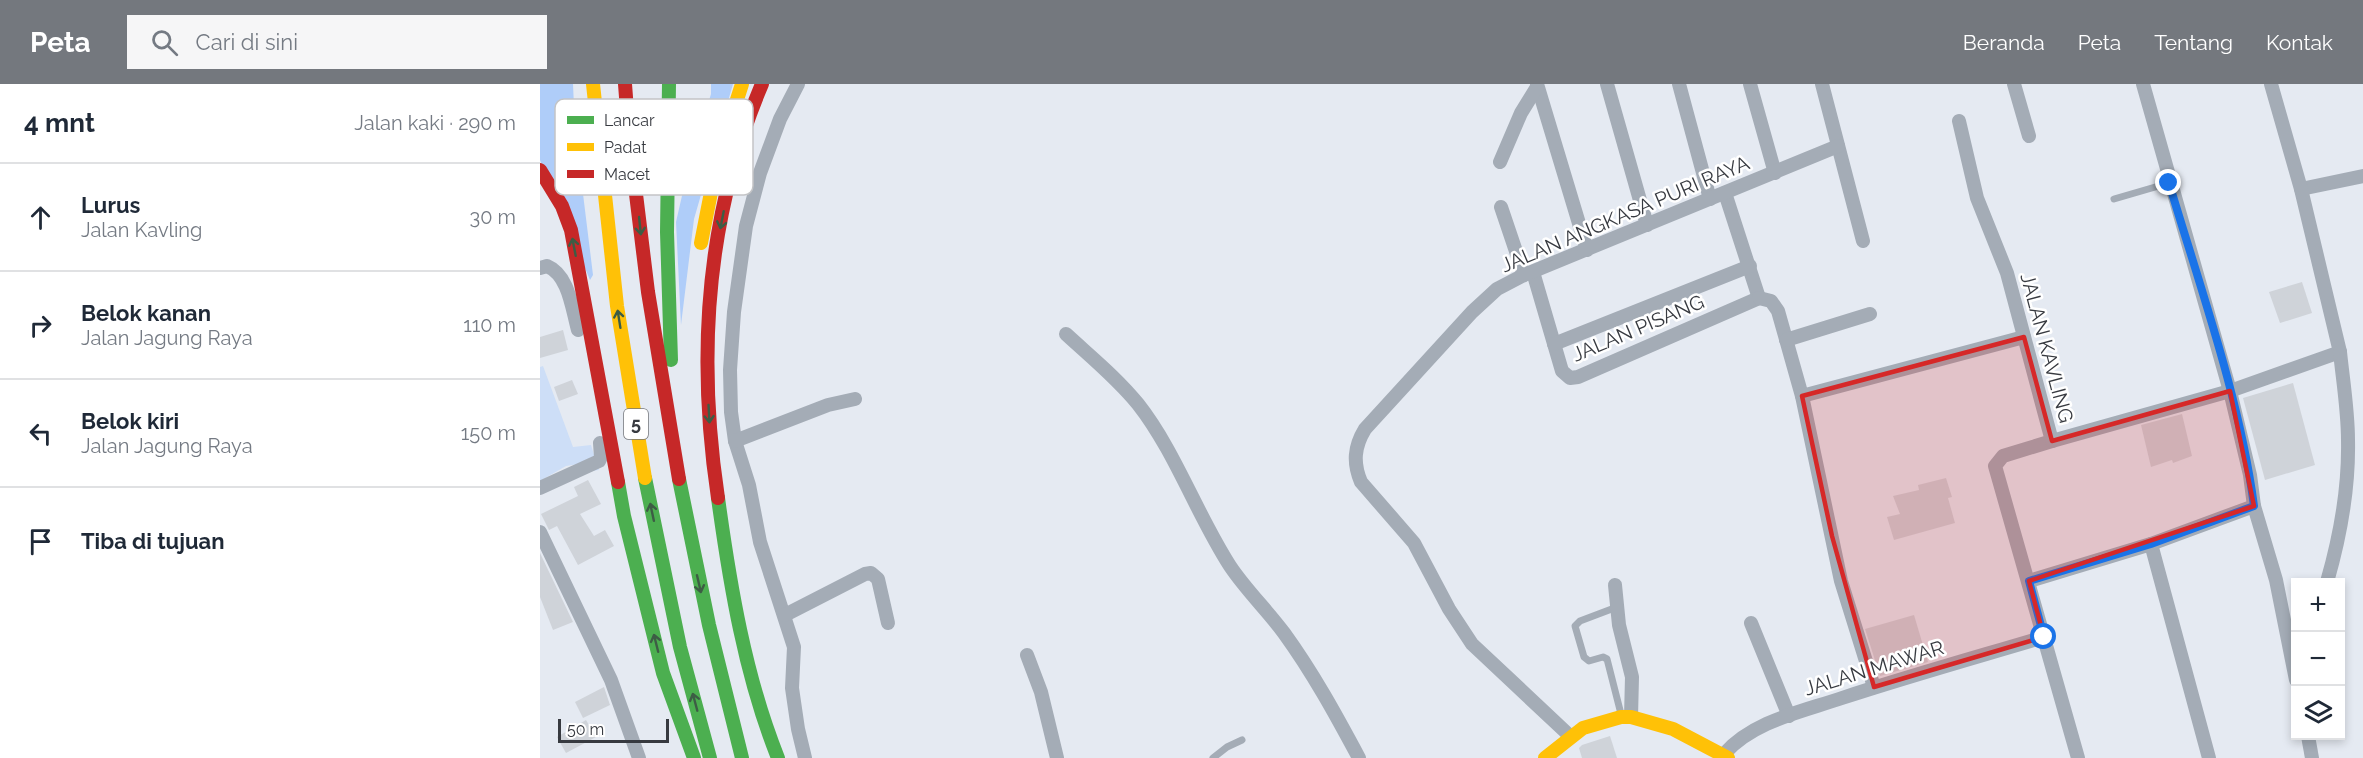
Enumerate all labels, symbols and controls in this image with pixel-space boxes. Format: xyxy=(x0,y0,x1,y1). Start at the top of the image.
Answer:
search box xyxy=(127,15,547,69)
text: Peta xyxy=(30,26,91,59)
icon: search xyxy=(148,26,181,59)
text: Cari di sini xyxy=(196,29,298,55)
text: Beranda xyxy=(1963,30,2045,55)
text: Peta xyxy=(2078,30,2121,55)
text: Tentang xyxy=(2154,30,2233,55)
text: Kontak xyxy=(2266,30,2333,55)
legend xyxy=(555,99,753,195)
text: 4 mnt xyxy=(24,108,95,138)
text: Jalan kaki · 290 m xyxy=(354,111,516,135)
text: Lancar xyxy=(604,111,655,130)
text: Padat xyxy=(604,138,647,157)
street label: JALAN ANGKASA PURI RAYA xyxy=(1497,150,1753,277)
text: Macet xyxy=(604,165,651,184)
route end xyxy=(2155,169,2181,195)
text: Lurus xyxy=(81,192,140,218)
icon: ahead xyxy=(24,201,57,234)
text: 30 m xyxy=(470,205,516,229)
one-way arrow xyxy=(716,210,727,230)
one-way arrow xyxy=(634,215,645,235)
text: Jalan Kavling xyxy=(81,218,202,242)
one-way arrow xyxy=(568,237,579,257)
street label: JALAN KAVLING xyxy=(2016,271,2078,425)
street label: JALAN PISANG xyxy=(1568,289,1708,367)
text: Belok kanan xyxy=(81,300,211,326)
icon: right xyxy=(24,309,57,342)
one-way arrow xyxy=(614,310,625,330)
text: 110 m xyxy=(463,313,516,337)
text: Jalan Jagung Raya xyxy=(81,326,253,350)
one-way arrow xyxy=(703,404,714,424)
text: Belok kiri xyxy=(81,408,179,434)
road number: 5 xyxy=(624,409,648,439)
icon: left xyxy=(24,417,57,450)
text: 150 m xyxy=(461,421,516,445)
text: Jalan Jagung Raya xyxy=(81,434,253,458)
one-way arrow xyxy=(645,502,657,521)
icon: arrive xyxy=(24,525,57,558)
text: Tiba di tujuan xyxy=(81,528,224,554)
one-way arrow xyxy=(694,573,705,593)
map controls xyxy=(2291,578,2345,740)
button: + xyxy=(2291,578,2345,632)
route start xyxy=(2030,623,2056,649)
button: − xyxy=(2291,632,2345,686)
one-way arrow xyxy=(649,634,661,653)
street label: JALAN MAWAR xyxy=(1801,635,1947,701)
button: layers xyxy=(2291,686,2345,740)
one-way arrow xyxy=(689,692,700,711)
scale bar xyxy=(558,716,669,744)
text: 50 m xyxy=(567,720,604,739)

